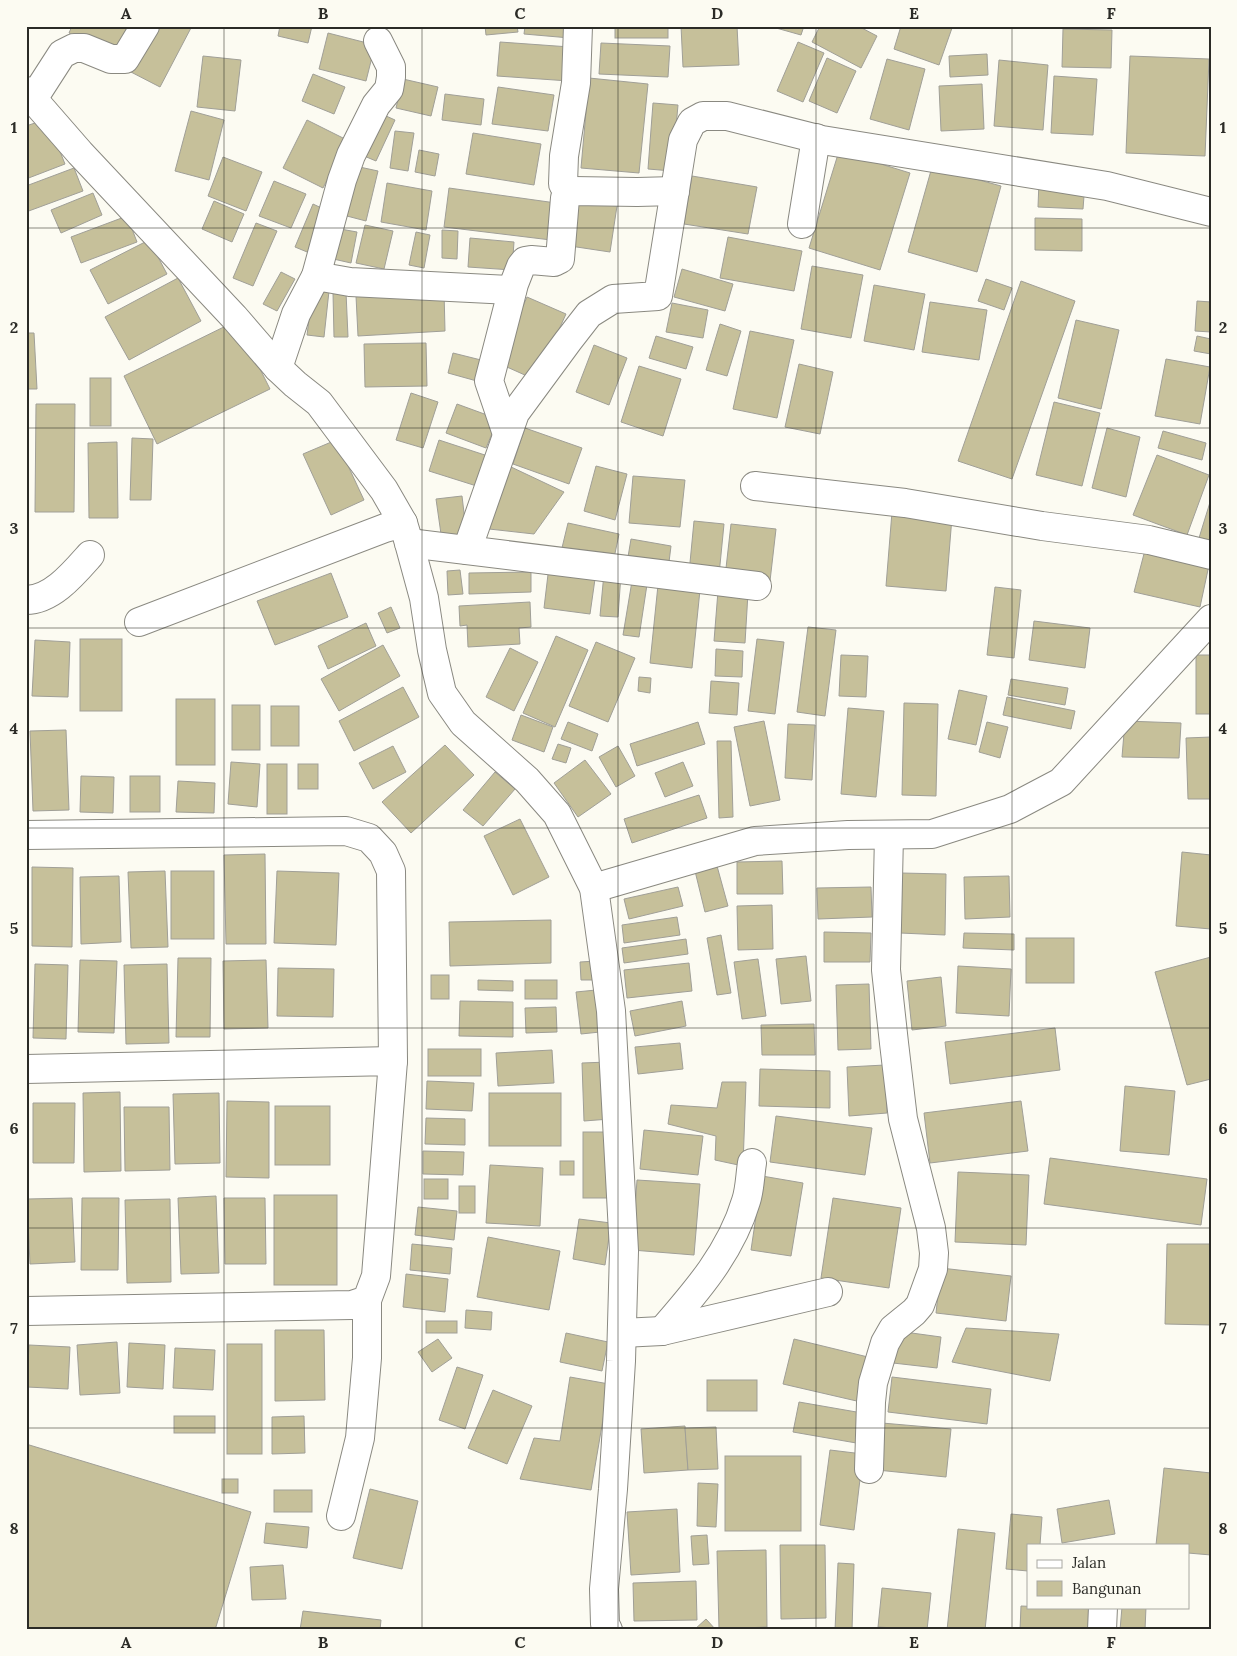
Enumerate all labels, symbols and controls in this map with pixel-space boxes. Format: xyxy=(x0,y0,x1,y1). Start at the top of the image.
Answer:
text: A xyxy=(121,3,132,23)
text: B xyxy=(318,3,329,23)
text: C xyxy=(514,3,526,23)
text: D xyxy=(711,3,723,23)
text: E xyxy=(909,3,919,23)
text: F xyxy=(1106,3,1116,23)
text: 1 xyxy=(11,117,17,137)
text: 1 xyxy=(1220,117,1226,137)
text: 2 xyxy=(10,317,18,337)
text: 2 xyxy=(1219,317,1227,337)
text: 3 xyxy=(10,518,19,538)
text: 3 xyxy=(1219,518,1228,538)
text: 4 xyxy=(10,718,19,738)
text: 4 xyxy=(1219,718,1228,738)
text: 5 xyxy=(10,918,19,938)
text: 5 xyxy=(1219,918,1228,938)
text: 6 xyxy=(9,1118,19,1138)
text: 6 xyxy=(1218,1118,1228,1138)
text: 7 xyxy=(10,1318,18,1338)
text: 7 xyxy=(1219,1318,1227,1338)
text: 8 xyxy=(9,1518,19,1538)
text: 8 xyxy=(1218,1518,1228,1538)
legend xyxy=(1027,1544,1190,1608)
text: Jalan xyxy=(1071,1553,1106,1572)
text: Bangunan xyxy=(1072,1579,1141,1598)
text: A xyxy=(121,1632,132,1652)
text: B xyxy=(318,1632,329,1652)
text: C xyxy=(514,1632,526,1652)
text: D xyxy=(711,1632,723,1652)
text: E xyxy=(909,1632,919,1652)
text: F xyxy=(1106,1632,1116,1652)

